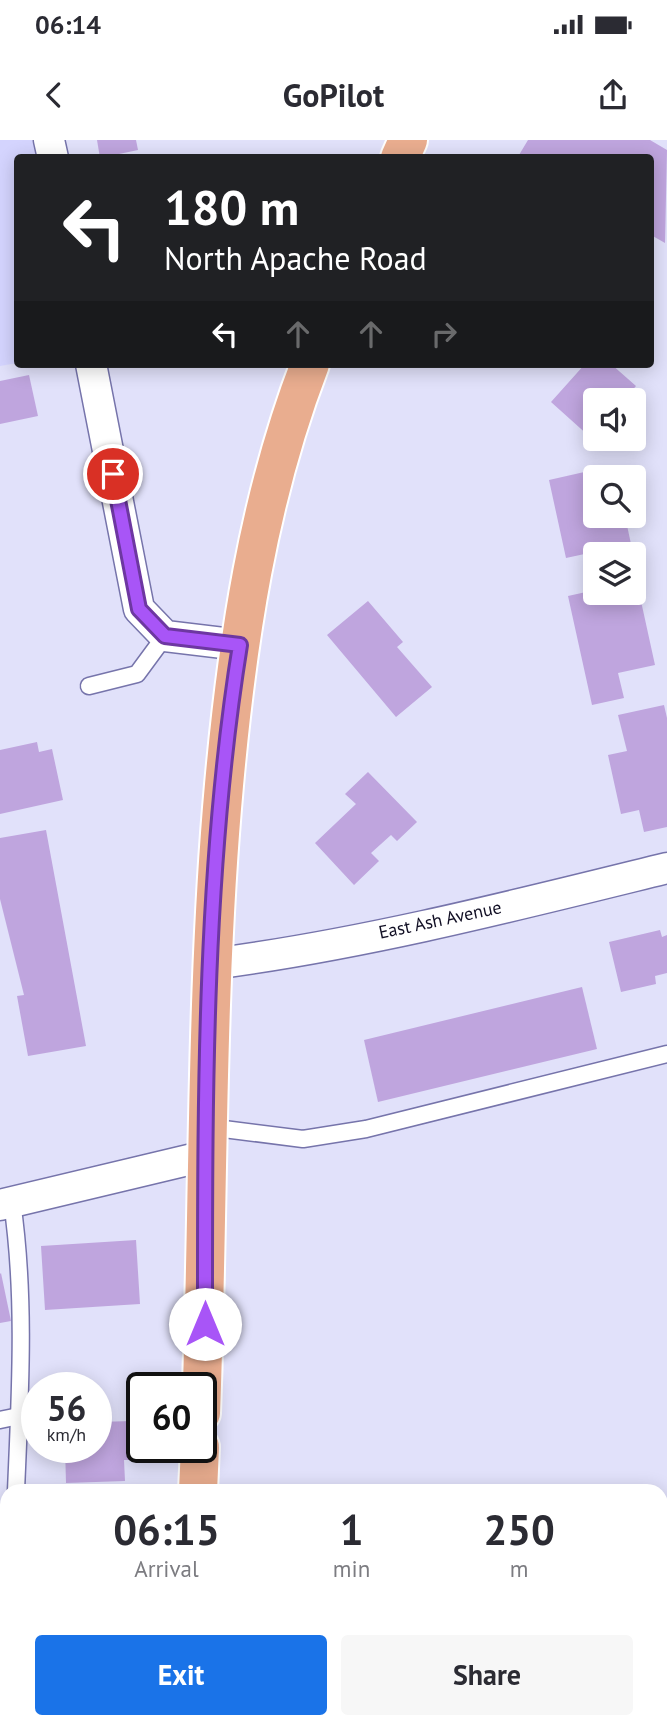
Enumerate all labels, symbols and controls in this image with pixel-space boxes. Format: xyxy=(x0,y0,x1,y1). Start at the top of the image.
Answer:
text: 06:14 xyxy=(35,8,101,41)
text: GoPilot xyxy=(283,74,384,116)
icon: back xyxy=(35,76,73,114)
icon: share xyxy=(594,76,632,114)
text: 180 m xyxy=(164,175,299,239)
icon: left xyxy=(49,182,140,273)
text: North Apache Road xyxy=(164,237,427,279)
icon: left xyxy=(206,315,244,353)
icon: ahead xyxy=(279,315,317,353)
icon: ahead xyxy=(352,315,390,353)
icon: right xyxy=(425,315,463,353)
map controls xyxy=(583,388,646,605)
button: sound xyxy=(583,388,646,451)
pin xyxy=(83,444,143,504)
icon: arrive xyxy=(94,455,132,493)
button: search xyxy=(583,465,646,528)
button: layers xyxy=(583,542,646,605)
street label: East Ash Avenue xyxy=(376,895,503,944)
position arrow xyxy=(168,1287,242,1361)
speed limit sign: 60 xyxy=(126,1372,217,1463)
text: 56 xyxy=(47,1385,86,1431)
text: km/h xyxy=(47,1423,86,1446)
text: 06:15 xyxy=(113,1502,220,1557)
text: 1 xyxy=(340,1502,363,1557)
text: 250 xyxy=(483,1502,555,1557)
text: Arrival xyxy=(134,1554,199,1583)
text: min xyxy=(333,1554,370,1583)
text: m xyxy=(510,1554,528,1583)
button: Exit xyxy=(35,1635,327,1715)
button: Share xyxy=(341,1635,633,1715)

